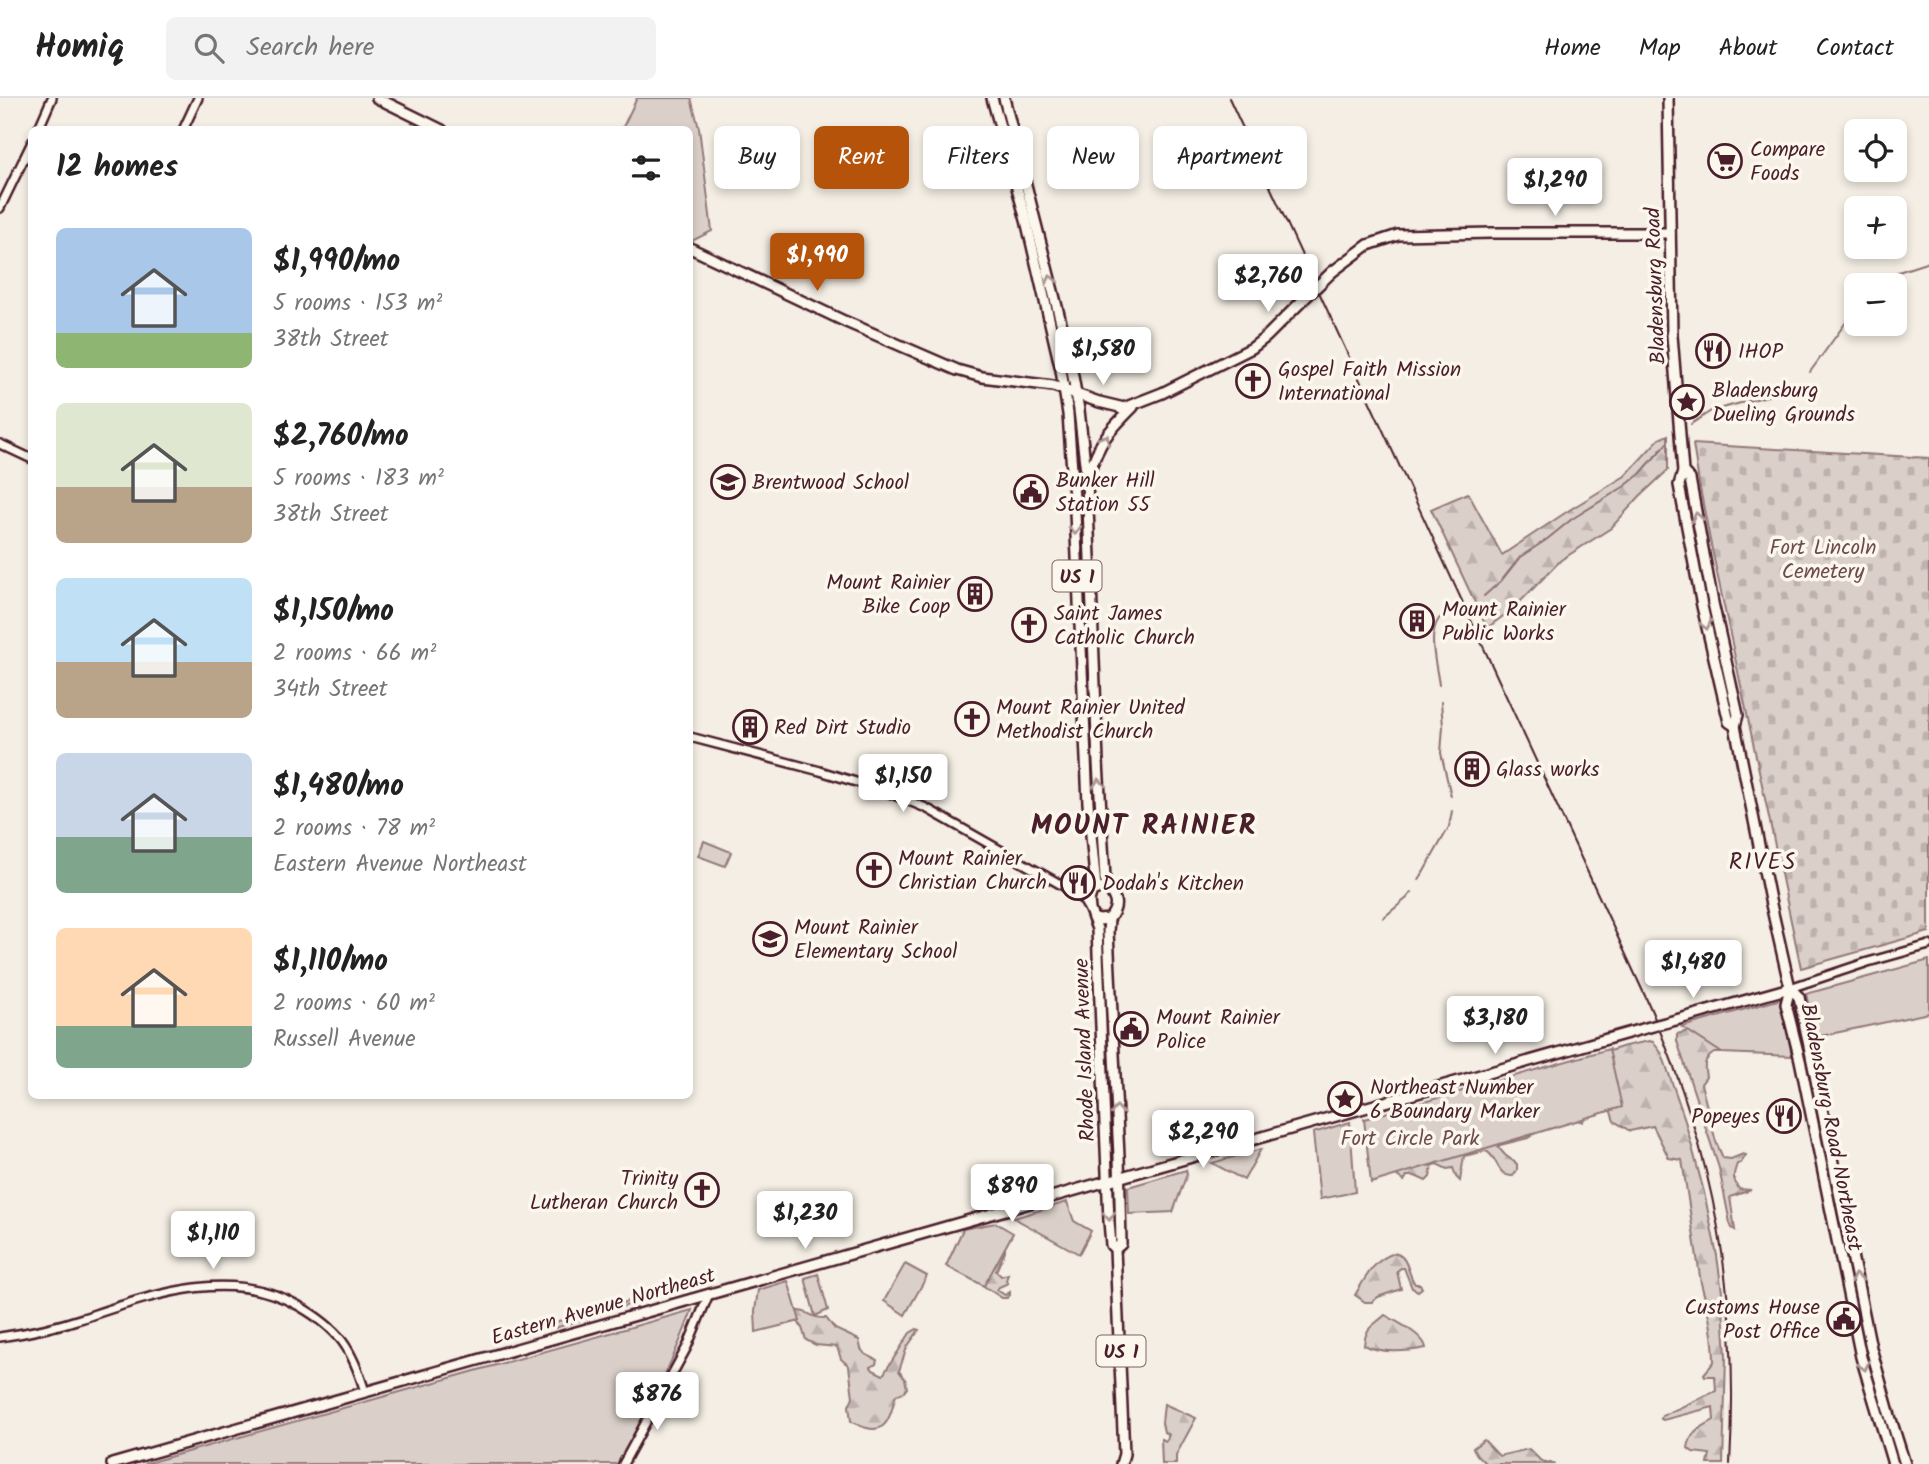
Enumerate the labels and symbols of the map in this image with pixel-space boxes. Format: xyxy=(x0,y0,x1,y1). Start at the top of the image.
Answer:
place label: Compare Foods xyxy=(1750,134,1826,191)
supermarket icon: Compare Foods xyxy=(1706,142,1744,180)
pin: $1,290 xyxy=(1498,158,1612,218)
street label: Bladensburg Road xyxy=(1637,206,1676,365)
pin: $1,990 xyxy=(760,234,874,293)
pin: $2,760 xyxy=(1211,254,1325,314)
one-way arrow xyxy=(1045,274,1059,286)
pin: $1,580 xyxy=(1046,328,1160,387)
restaurant icon: IHOP xyxy=(1694,332,1732,370)
place label: IHOP xyxy=(1738,336,1783,369)
place label: Gospel Faith Mission International xyxy=(1278,354,1461,411)
church icon: Gospel Faith Mission International xyxy=(1234,362,1272,400)
place label: Bladensburg Dueling Grounds xyxy=(1712,375,1855,432)
place icon: Bladensburg Dueling Grounds xyxy=(1668,383,1706,421)
one-way arrow xyxy=(1096,434,1109,447)
school or university icon: Brentwood School xyxy=(709,463,747,501)
place label: Bunker Hill Station 55 xyxy=(1056,465,1155,522)
place label: Brentwood School xyxy=(752,467,909,500)
public building icon: Bunker Hill Station 55 xyxy=(1012,473,1050,511)
one-way arrow xyxy=(1690,511,1705,523)
one-way arrow xyxy=(1067,525,1083,536)
park label: Fort Lincoln Cemetery xyxy=(1770,532,1876,589)
road number: US 1 xyxy=(1052,561,1102,592)
place label: Mount Rainier Bike Coop xyxy=(826,567,951,624)
building icon: Mount Rainier Bike Coop xyxy=(956,575,994,613)
place label: Mount Rainier Public Works xyxy=(1442,594,1567,651)
place label: Saint James Catholic Church xyxy=(1054,598,1195,655)
building icon: Mount Rainier Public Works xyxy=(1398,602,1436,640)
church icon: Saint James Catholic Church xyxy=(1010,606,1048,644)
one-way arrow xyxy=(1698,619,1712,631)
place label: Mount Rainier United Methodist Church xyxy=(996,692,1185,749)
church icon: Mount Rainier United Methodist Church xyxy=(953,700,991,738)
building icon: Red Dirt Studio xyxy=(731,708,769,746)
place label: Red Dirt Studio xyxy=(774,712,911,745)
building icon: Glass works xyxy=(1453,750,1491,788)
pin: $1,150 xyxy=(846,754,960,814)
place label: Glass works xyxy=(1496,754,1600,787)
one-way arrow xyxy=(1092,778,1107,789)
district label: MOUNT RAINIER xyxy=(1031,804,1257,849)
place label: Mount Rainier Christian Church xyxy=(898,843,1047,900)
district label: RIVES xyxy=(1729,845,1797,881)
church icon: Mount Rainier Christian Church xyxy=(855,851,893,889)
restaurant icon: Dodah's Kitchen xyxy=(1059,864,1097,902)
place label: Dodah's Kitchen xyxy=(1102,868,1244,901)
place label: Mount Rainier Elementary School xyxy=(794,912,957,969)
school or university icon: Mount Rainier Elementary School xyxy=(751,920,789,958)
pin: $1,480 xyxy=(1636,940,1750,1000)
street label: Rhode Island Avenue xyxy=(1066,957,1105,1142)
pin: $3,180 xyxy=(1438,996,1552,1056)
street label: Bladensburg Road Northeast xyxy=(1790,1001,1871,1255)
place label: Mount Rainier Police xyxy=(1156,1002,1281,1059)
public building icon: Mount Rainier Police xyxy=(1112,1010,1150,1048)
place label: Northeast Number 6 Boundary Marker xyxy=(1370,1072,1540,1129)
place icon: Northeast Number 6 Boundary Marker xyxy=(1326,1080,1364,1118)
restaurant icon: Popeyes xyxy=(1765,1097,1803,1135)
place label: Popeyes xyxy=(1691,1101,1760,1134)
one-way arrow xyxy=(1109,1104,1124,1115)
pin: $2,290 xyxy=(1146,1110,1260,1170)
park label: Fort Circle Park xyxy=(1341,1123,1480,1156)
place label: Trinity Lutheran Church xyxy=(530,1163,678,1220)
pin: $890 xyxy=(971,1164,1053,1224)
church icon: Trinity Lutheran Church xyxy=(683,1171,721,1209)
pin: $1,230 xyxy=(748,1192,862,1251)
one-way arrow xyxy=(1101,1211,1116,1222)
pin: $1,110 xyxy=(156,1212,270,1271)
street label: Eastern Avenue Northeast xyxy=(487,1259,720,1355)
one-way arrow xyxy=(1850,1272,1865,1284)
place label: Customs House Post Office xyxy=(1685,1292,1821,1349)
public building icon: Customs House Post Office xyxy=(1825,1300,1863,1338)
road number: US 1 xyxy=(1096,1336,1146,1366)
one-way arrow xyxy=(1856,1360,1870,1372)
pin: $876 xyxy=(616,1372,698,1432)

